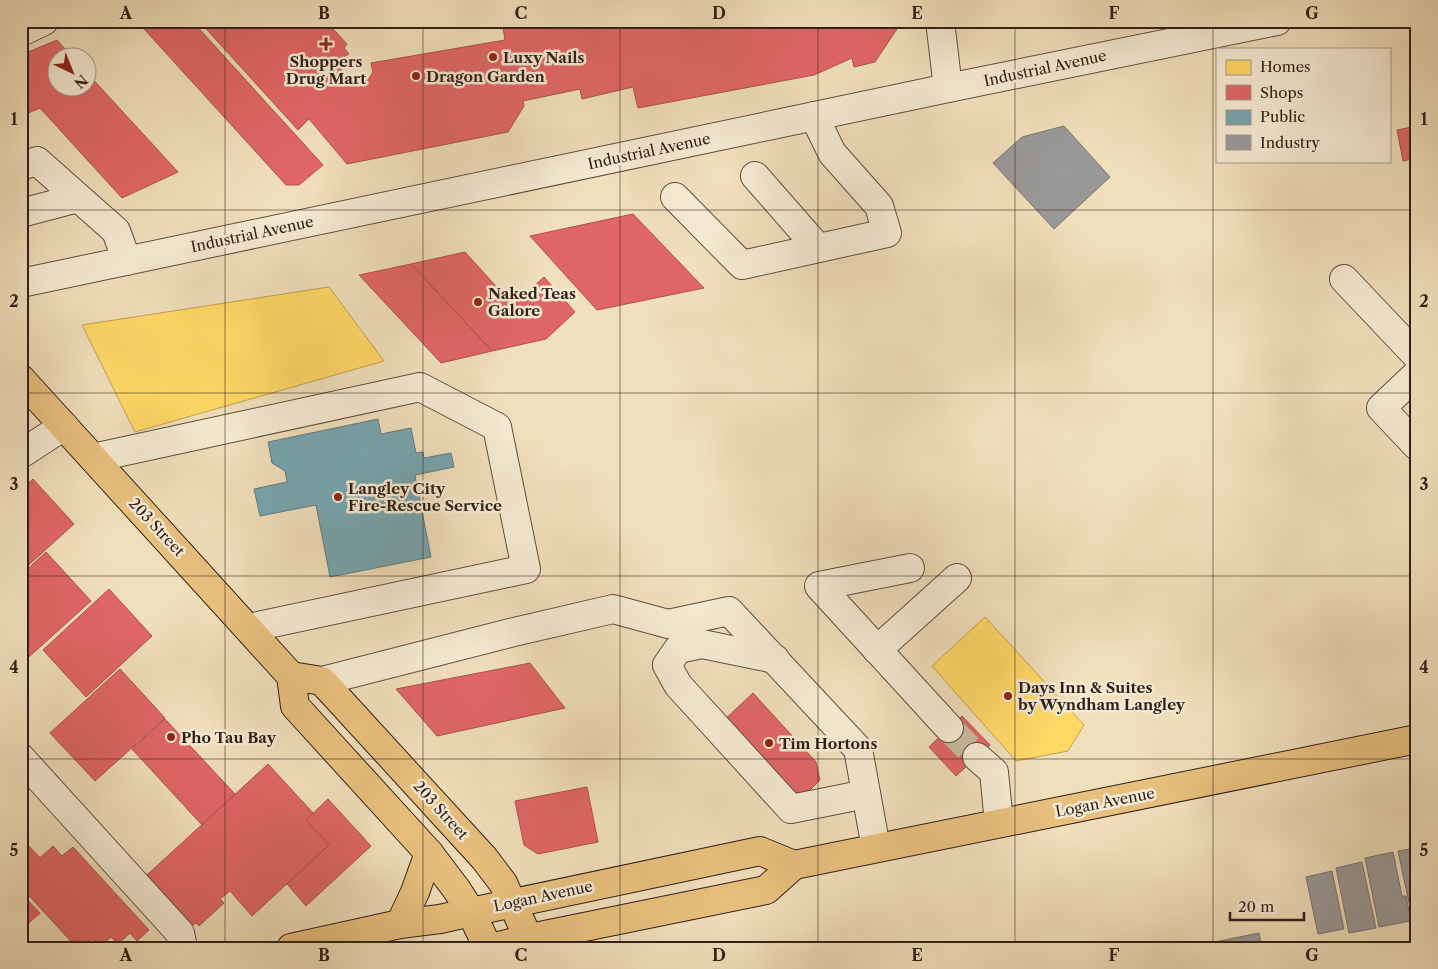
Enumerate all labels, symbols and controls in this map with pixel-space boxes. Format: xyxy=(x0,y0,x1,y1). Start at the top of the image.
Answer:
text: A xyxy=(119,3,133,23)
text: B xyxy=(318,3,330,23)
text: C xyxy=(515,3,527,23)
text: D xyxy=(712,3,726,23)
text: E xyxy=(911,3,923,23)
text: F xyxy=(1109,3,1120,23)
text: G xyxy=(1305,3,1319,23)
marker: Shoppers Drug Mart xyxy=(320,38,332,50)
street label: Industrial Avenue xyxy=(982,46,1108,90)
north arrow xyxy=(48,48,98,98)
place label: Luxy Nails xyxy=(503,48,585,67)
legend xyxy=(1216,48,1390,162)
marker: Luxy Nails xyxy=(487,51,499,63)
place label: Shoppers Drug Mart xyxy=(286,52,366,88)
text: Homes xyxy=(1260,57,1311,76)
place label: Dragon Garden xyxy=(426,67,546,86)
marker: Dragon Garden xyxy=(410,70,422,82)
text: N xyxy=(70,71,91,92)
text: Shops xyxy=(1260,83,1303,102)
text: Public xyxy=(1260,107,1305,126)
text: 1 xyxy=(10,109,18,129)
text: 1 xyxy=(1420,109,1428,129)
street label: Industrial Avenue xyxy=(586,129,712,173)
text: Industry xyxy=(1260,133,1320,152)
street label: Industrial Avenue xyxy=(189,212,315,256)
place label: Naked Teas Galore xyxy=(488,284,576,320)
text: 2 xyxy=(9,291,19,311)
text: 2 xyxy=(1419,291,1429,311)
marker: Naked Teas Galore xyxy=(472,296,484,308)
text: 3 xyxy=(9,474,19,494)
text: 3 xyxy=(1419,474,1429,494)
place label: Langley City Fire-Rescue Service xyxy=(348,479,502,515)
marker: Langley City Fire-Rescue Service xyxy=(332,491,344,503)
street label: 203 Street xyxy=(125,494,189,561)
text: 4 xyxy=(9,657,19,677)
text: 4 xyxy=(1419,657,1429,677)
place label: Days Inn & Suites by Wyndham Langley xyxy=(1017,678,1186,714)
marker: Days Inn & Suites by Wyndham Langley xyxy=(1002,690,1014,702)
place label: Pho Tau Bay xyxy=(181,728,277,747)
marker: Pho Tau Bay xyxy=(165,731,177,743)
place label: Tim Hortons xyxy=(779,734,877,753)
marker: Tim Hortons xyxy=(763,737,775,749)
street label: 203 Street xyxy=(410,777,473,844)
street label: Logan Avenue xyxy=(1054,783,1156,821)
text: 5 xyxy=(10,840,19,860)
text: 5 xyxy=(1420,840,1429,860)
street label: Logan Avenue xyxy=(492,876,594,916)
scale bar xyxy=(1230,889,1304,921)
text: 20 m xyxy=(1238,897,1274,916)
text: A xyxy=(119,945,133,965)
text: B xyxy=(318,945,330,965)
text: C xyxy=(515,945,527,965)
text: D xyxy=(712,945,726,965)
text: E xyxy=(911,945,923,965)
text: F xyxy=(1109,945,1120,965)
text: G xyxy=(1305,945,1319,965)

